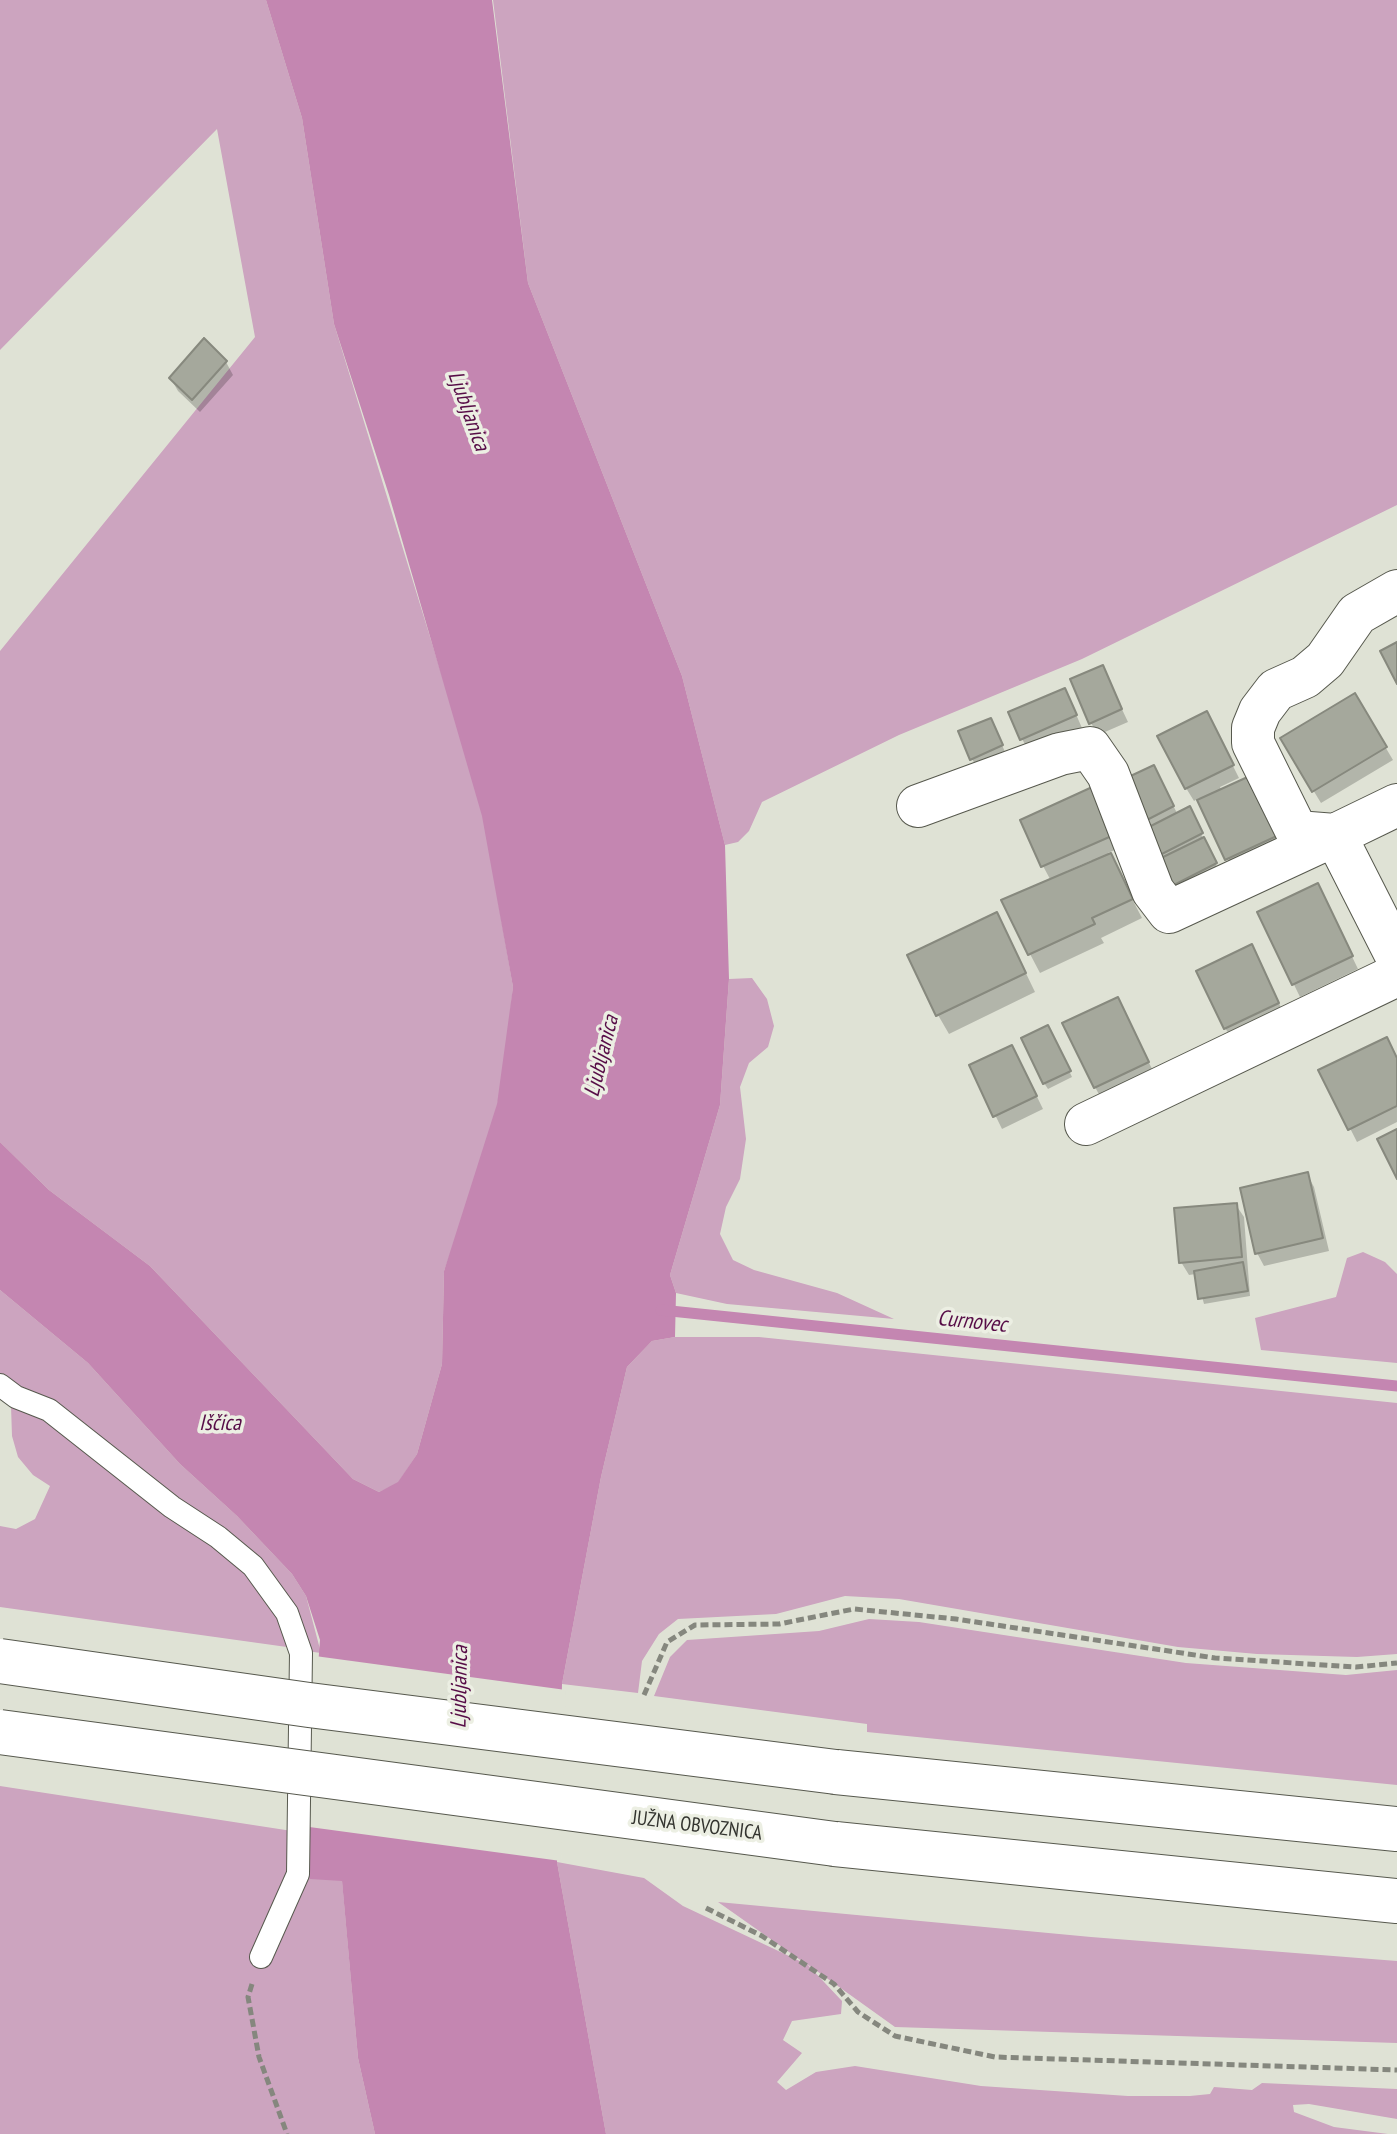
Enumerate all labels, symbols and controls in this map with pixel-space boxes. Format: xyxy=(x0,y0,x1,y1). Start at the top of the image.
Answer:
water label: Ljubljanica xyxy=(441,368,495,454)
water label: Ljubljanica xyxy=(579,1013,625,1099)
water label: Curnovec xyxy=(936,1305,1008,1339)
water label: Iščica xyxy=(199,1411,241,1437)
water label: Ljubljanica xyxy=(446,1645,474,1729)
street label: JUŽNA OBVOZNICA xyxy=(631,1806,763,1846)

